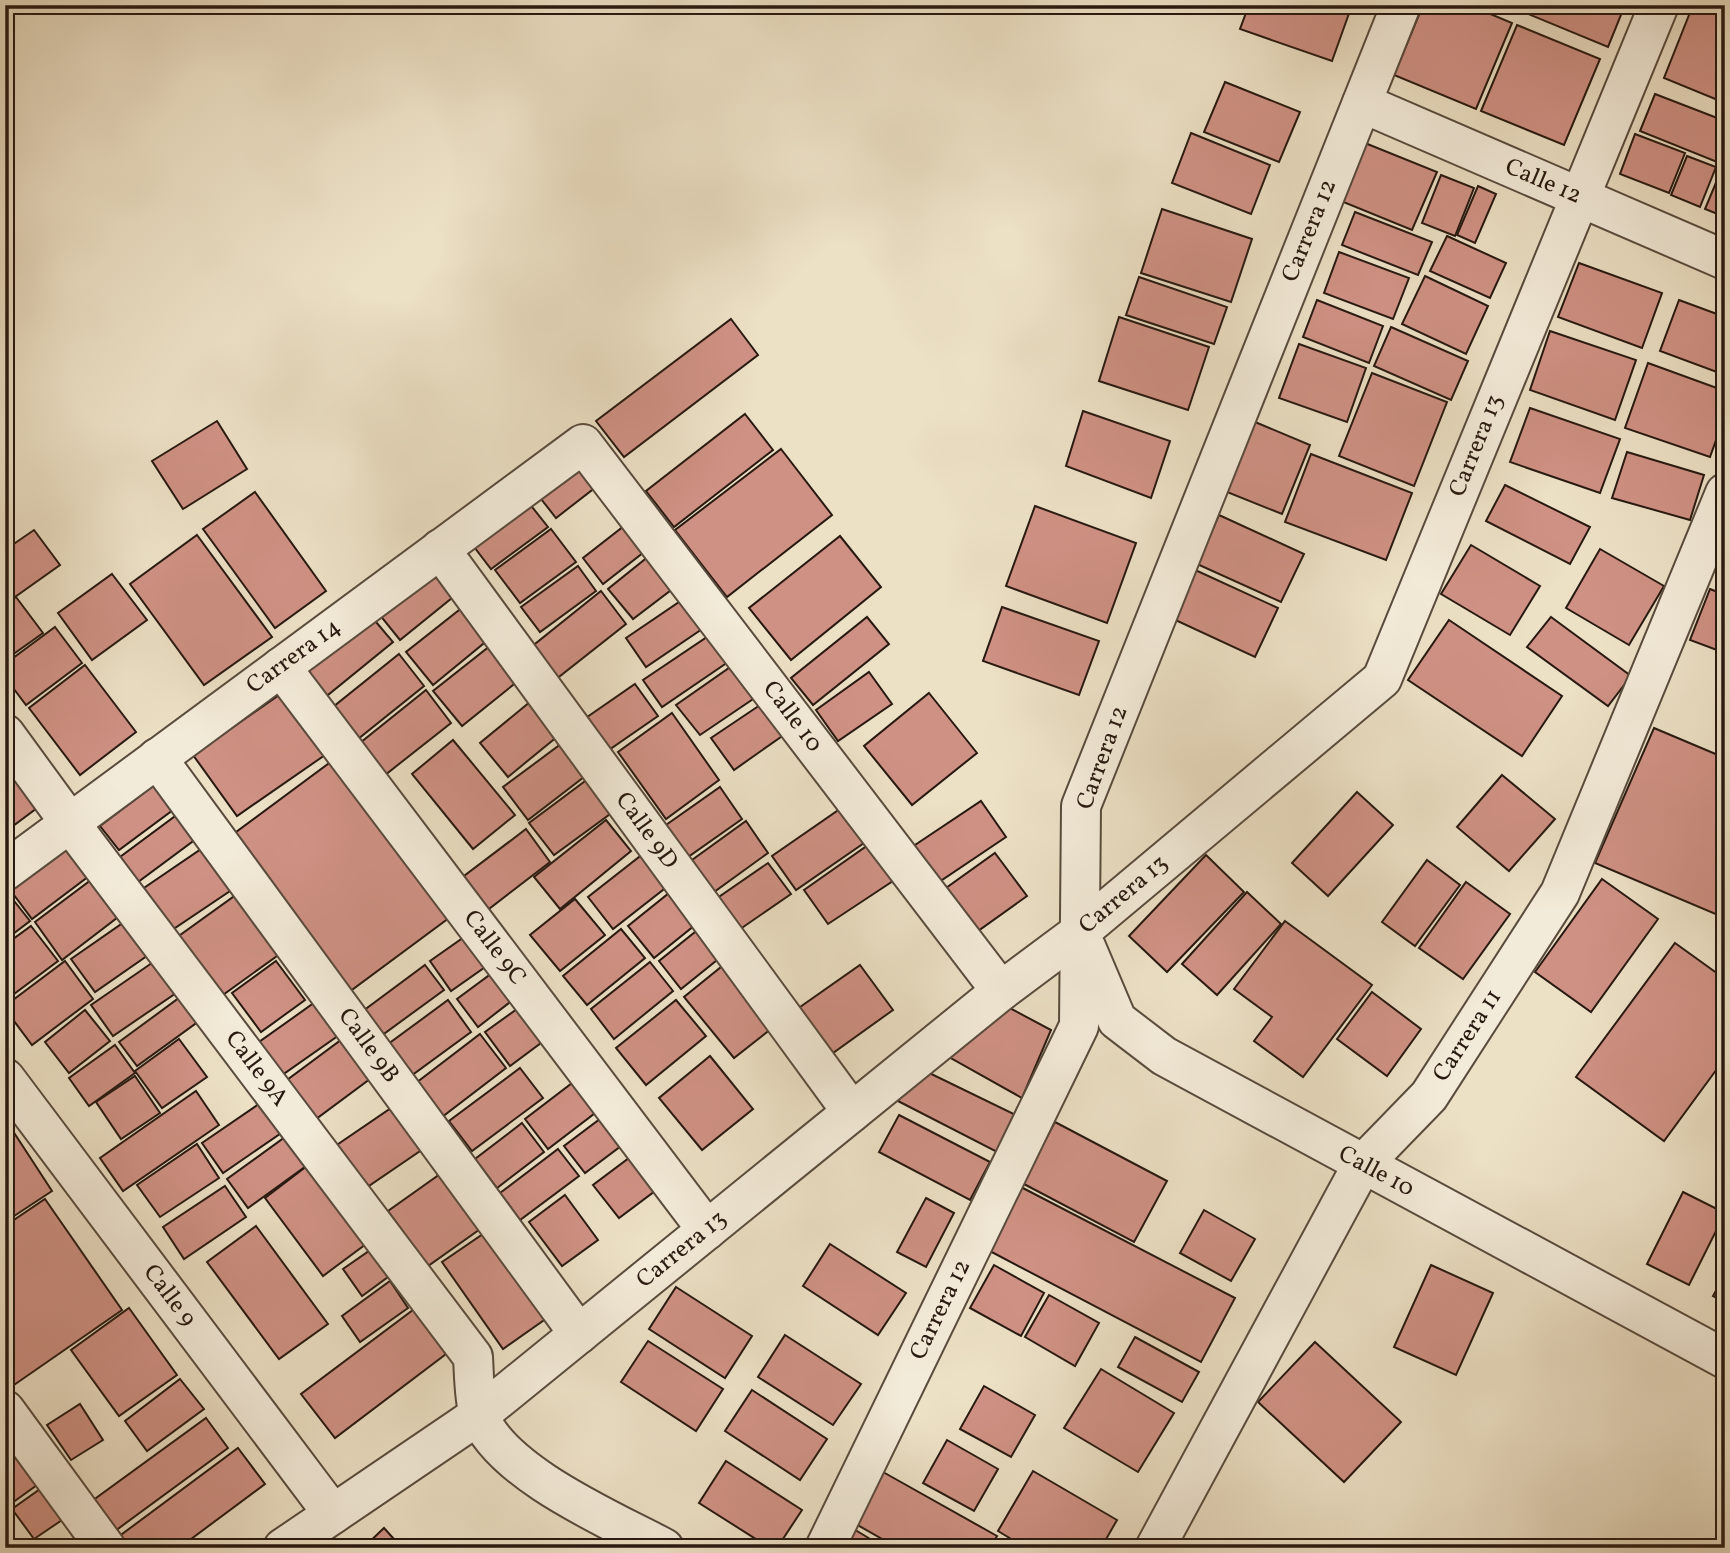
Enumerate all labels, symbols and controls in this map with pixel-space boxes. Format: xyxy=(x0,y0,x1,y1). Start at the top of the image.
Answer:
street label: Calle 12 xyxy=(1499,151,1587,213)
street label: Carrera 12 xyxy=(1274,175,1346,287)
street label: Carrera 13 xyxy=(1441,390,1513,502)
street label: Carrera 14 xyxy=(240,611,348,703)
street label: Calle 10 xyxy=(754,674,830,760)
street label: Carrera 12 xyxy=(1069,701,1137,815)
street label: Calle 9D xyxy=(606,785,686,877)
street label: Carrera 13 xyxy=(1072,847,1176,943)
street label: Calle 9C xyxy=(454,903,534,993)
street label: Carrera 11 xyxy=(1425,983,1511,1089)
street label: Calle 9B xyxy=(329,1001,407,1091)
street label: Calle 9A xyxy=(216,1024,296,1114)
street label: Calle 10 xyxy=(1332,1138,1420,1206)
street label: Carrera 13 xyxy=(630,1203,734,1297)
street label: Carrera 12 xyxy=(902,1254,980,1366)
street label: Calle 9 xyxy=(134,1258,204,1334)

